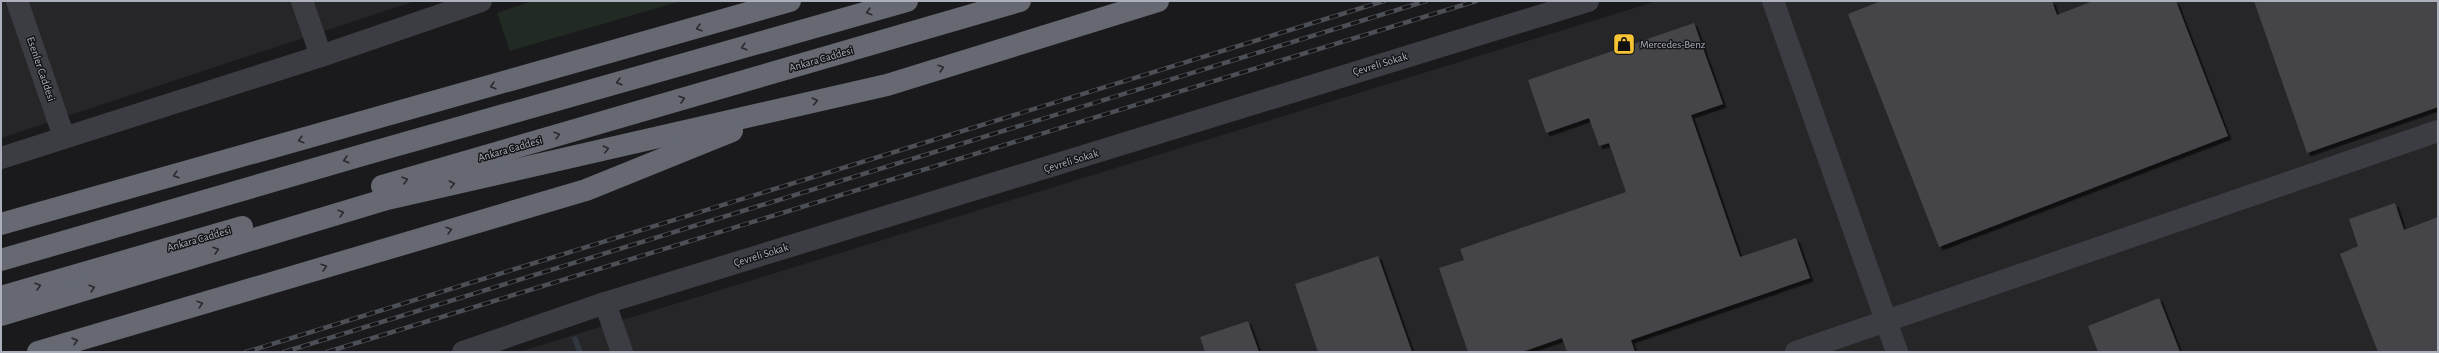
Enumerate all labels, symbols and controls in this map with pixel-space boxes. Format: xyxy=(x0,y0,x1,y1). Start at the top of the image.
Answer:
one-way arrow xyxy=(866,7,873,16)
one-way arrow xyxy=(696,23,703,32)
shop icon: Mercedes-Benz xyxy=(1611,31,1637,57)
street label: Esenler Caddesi xyxy=(25,35,57,103)
place label: Mercedes-Benz xyxy=(1640,39,1706,50)
one-way arrow xyxy=(741,42,748,51)
street label: Ankara Caddesi xyxy=(788,45,854,73)
street label: Çevreli Sokak xyxy=(1351,51,1409,77)
one-way arrow xyxy=(937,64,944,73)
one-way arrow xyxy=(616,77,623,86)
one-way arrow xyxy=(490,82,497,90)
one-way arrow xyxy=(678,95,685,104)
one-way arrow xyxy=(812,98,818,106)
one-way arrow xyxy=(554,132,560,140)
street label: Ankara Caddesi xyxy=(477,135,543,163)
one-way arrow xyxy=(298,136,304,144)
one-way arrow xyxy=(602,145,609,154)
street label: Çevreli Sokak xyxy=(1042,148,1100,174)
one-way arrow xyxy=(342,155,349,164)
one-way arrow xyxy=(172,171,179,179)
one-way arrow xyxy=(402,176,409,185)
one-way arrow xyxy=(449,181,455,189)
one-way arrow xyxy=(337,209,344,218)
street label: Ankara Caddesi xyxy=(166,225,232,253)
one-way arrow xyxy=(445,226,452,235)
street label: Çevreli Sokak xyxy=(732,242,790,268)
one-way arrow xyxy=(213,246,220,255)
one-way arrow xyxy=(321,263,328,272)
one-way arrow xyxy=(35,282,42,291)
one-way arrow xyxy=(88,284,95,293)
one-way arrow xyxy=(196,300,203,309)
one-way arrow xyxy=(71,337,78,346)

